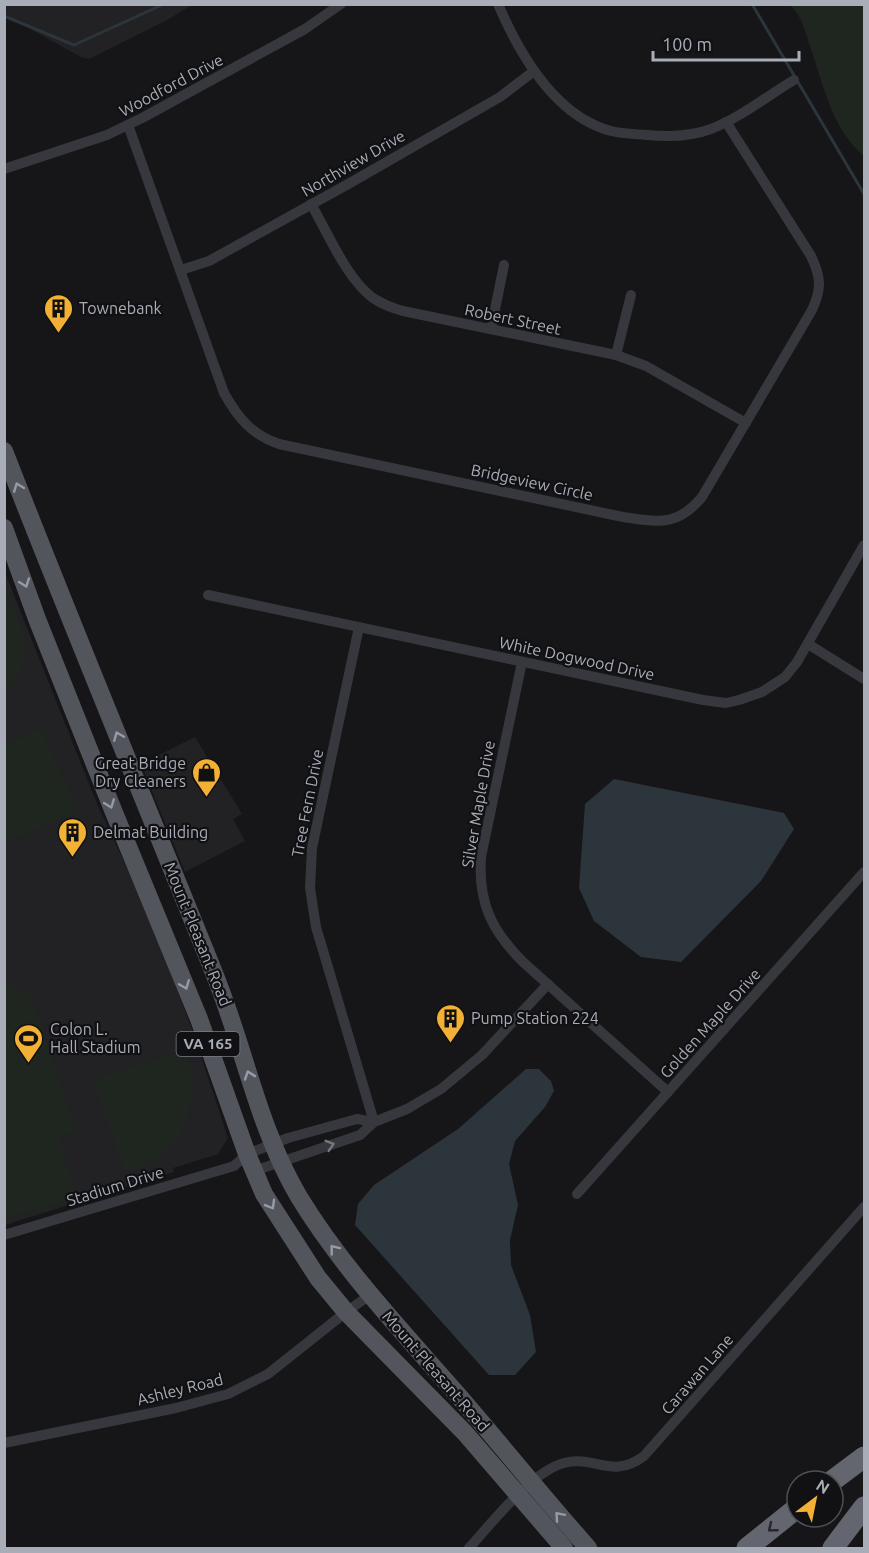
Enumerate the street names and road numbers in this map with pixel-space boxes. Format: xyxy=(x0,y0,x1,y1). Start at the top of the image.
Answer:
street label: Woodford Drive xyxy=(116,50,226,120)
street label: Northview Drive xyxy=(298,126,408,200)
street label: Robert Street xyxy=(463,300,564,338)
street label: Bridgeview Circle xyxy=(469,460,595,504)
street label: White Dogwood Drive xyxy=(498,633,656,683)
street label: Silver Maple Drive xyxy=(458,739,498,869)
street label: Tree Fern Drive xyxy=(288,747,326,859)
street label: Mount Pleasant Road xyxy=(161,859,235,1009)
street label: Golden Maple Drive xyxy=(656,965,764,1081)
road number: VA 165 xyxy=(176,1032,240,1056)
street label: Stadium Drive xyxy=(64,1163,166,1209)
street label: Mount Pleasant Road xyxy=(379,1307,493,1435)
street label: Carawan Lane xyxy=(657,1330,737,1418)
street label: Ashley Road xyxy=(135,1370,225,1408)

